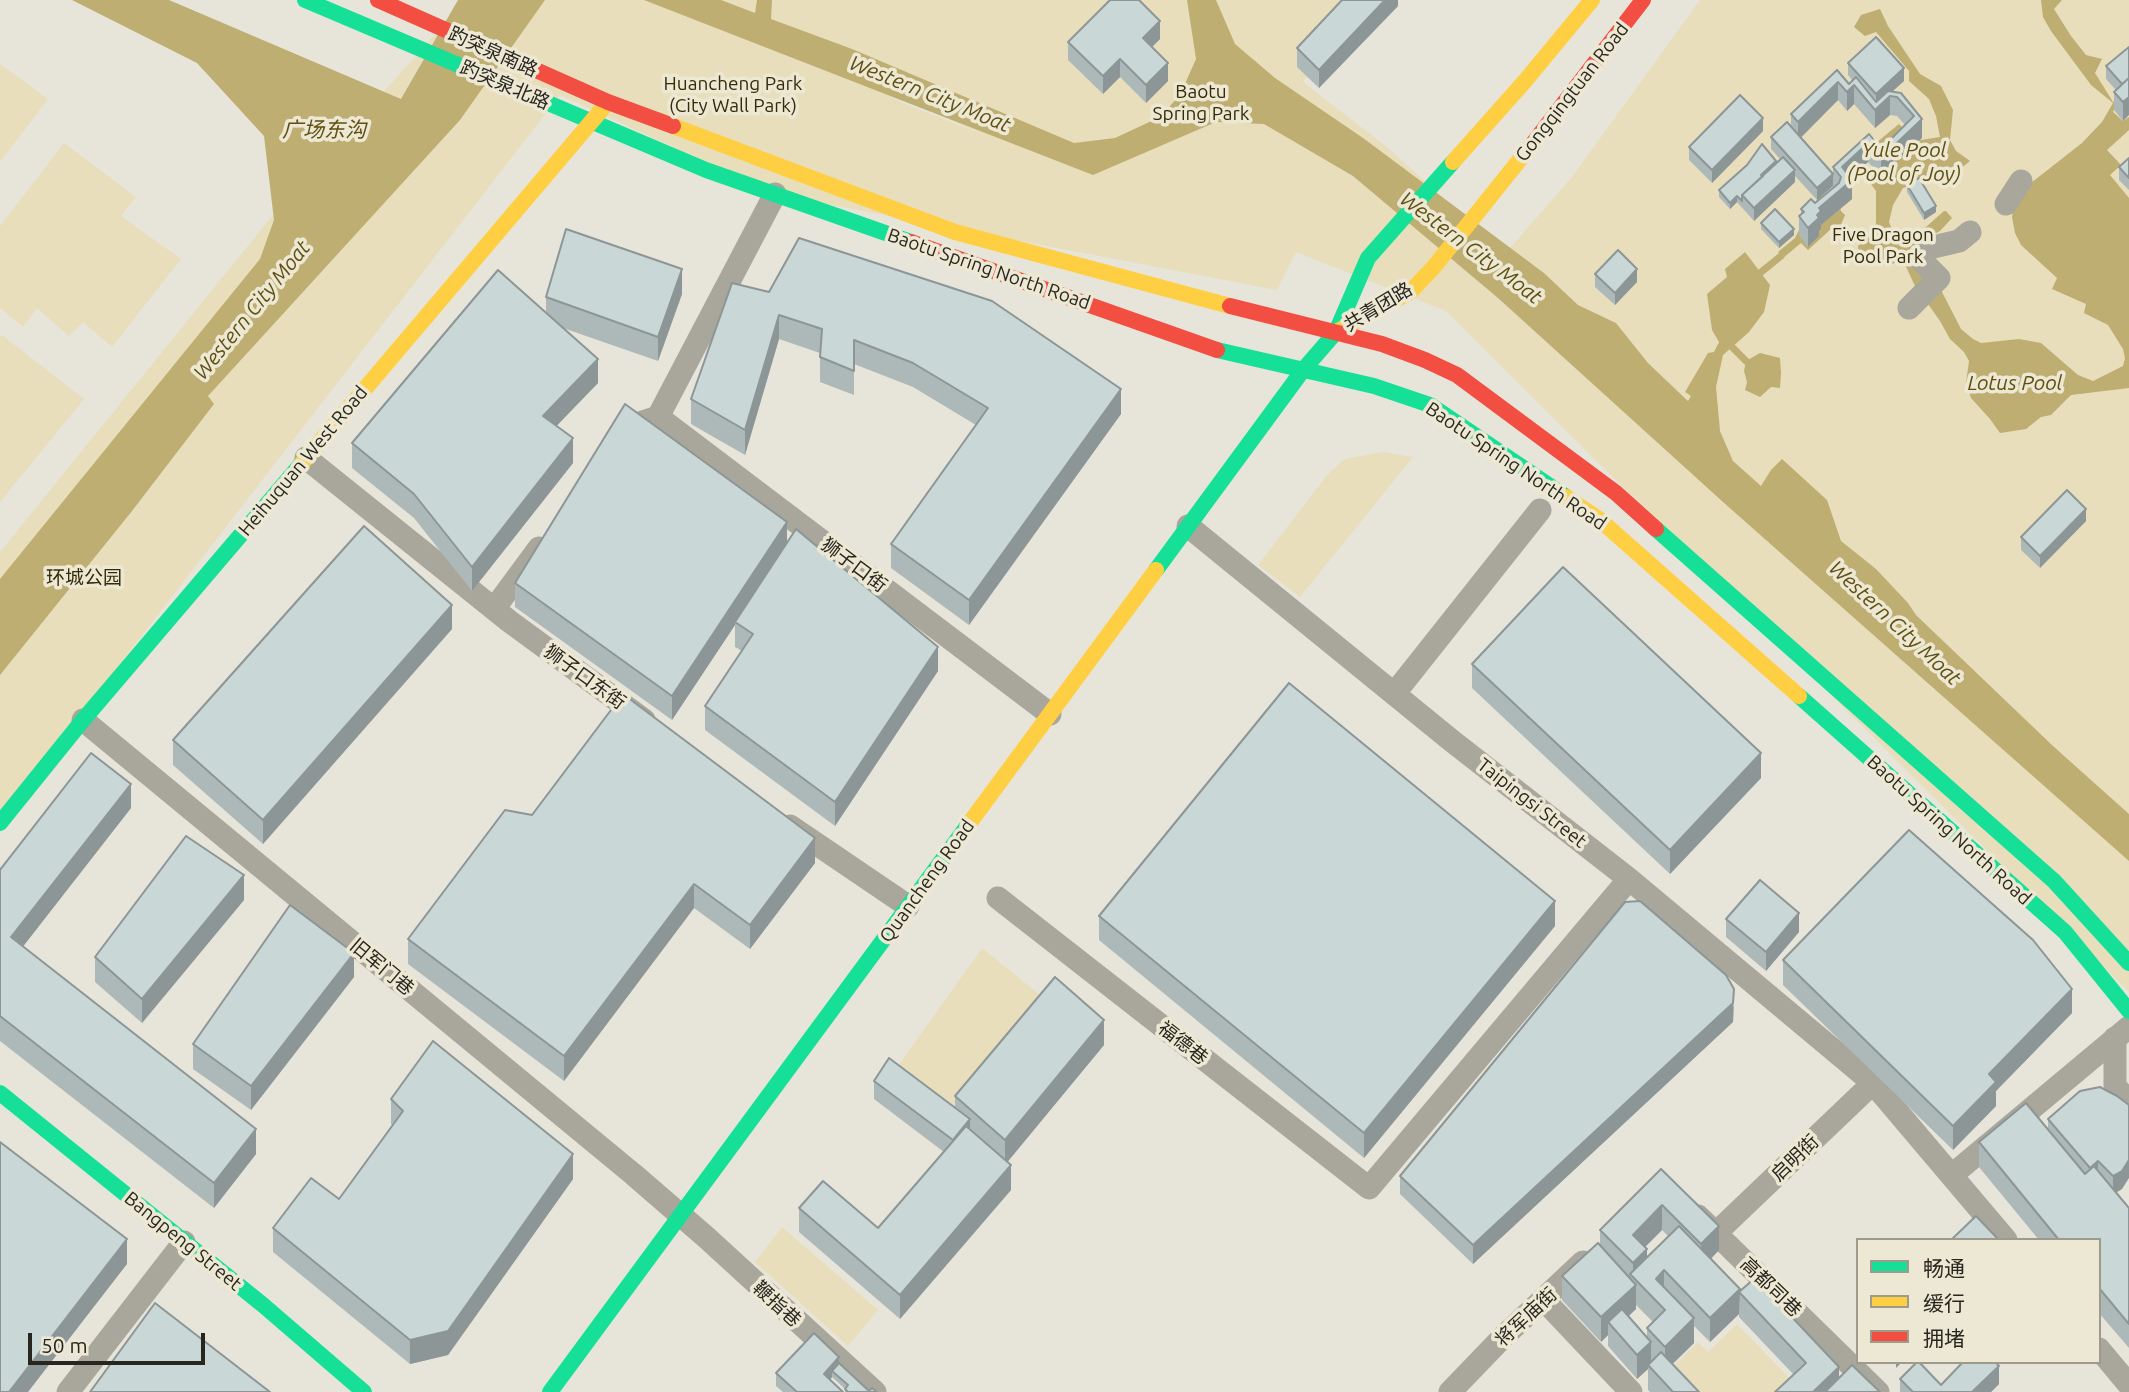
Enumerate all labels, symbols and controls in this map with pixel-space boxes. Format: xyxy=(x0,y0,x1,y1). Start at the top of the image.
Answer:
street label: Gongqingtuan Road xyxy=(1511,18,1633,166)
street label: 趵突泉南路 xyxy=(445,22,541,82)
water label: Western City Moat xyxy=(846,50,1014,138)
street label: 趵突泉北路 xyxy=(457,56,553,114)
park label: Huancheng Park (City Wall Park) xyxy=(664,73,802,117)
park label: Baotu Spring Park xyxy=(1153,81,1249,125)
water label: 广场东沟 xyxy=(282,117,366,143)
water label: Yule Pool (Pool of Joy) xyxy=(1847,137,1961,187)
water label: Western City Moat xyxy=(1395,186,1547,310)
street label: Baotu Spring North Road xyxy=(885,224,1093,314)
park label: Five Dragon Pool Park xyxy=(1832,224,1934,268)
water label: Western City Moat xyxy=(188,236,316,384)
street label: 共青团路 xyxy=(1340,278,1416,336)
water label: Lotus Pool xyxy=(1968,370,2062,396)
street label: Heihuquan West Road xyxy=(234,381,372,541)
street label: Baotu Spring North Road xyxy=(1421,397,1611,535)
street label: 狮子口街 xyxy=(817,533,891,597)
water label: Western City Moat xyxy=(1824,555,1966,691)
park label: 环城公园 xyxy=(46,567,122,589)
street label: 狮子口东街 xyxy=(540,640,630,714)
street label: Baotu Spring North Road xyxy=(1862,750,2036,910)
street label: Taipingsi Street xyxy=(1473,753,1591,853)
street label: Quancheng Road xyxy=(875,815,979,947)
street label: 旧军门巷 xyxy=(346,934,418,1000)
street label: 福德巷 xyxy=(1154,1016,1212,1070)
street label: 启明街 xyxy=(1767,1130,1823,1186)
street label: Bangpeng Street xyxy=(120,1187,246,1295)
legend xyxy=(1856,1238,2101,1364)
street label: 高都司巷 xyxy=(1736,1252,1806,1322)
text: 畅通 xyxy=(1923,1256,1965,1280)
street label: 鞭指巷 xyxy=(748,1276,806,1332)
street label: 将军庙街 xyxy=(1490,1283,1562,1351)
text: 缓行 xyxy=(1923,1291,1965,1315)
scale bar xyxy=(32,1318,208,1362)
text: 拥堵 xyxy=(1923,1326,1965,1350)
text: 50 m xyxy=(41,1333,88,1357)

